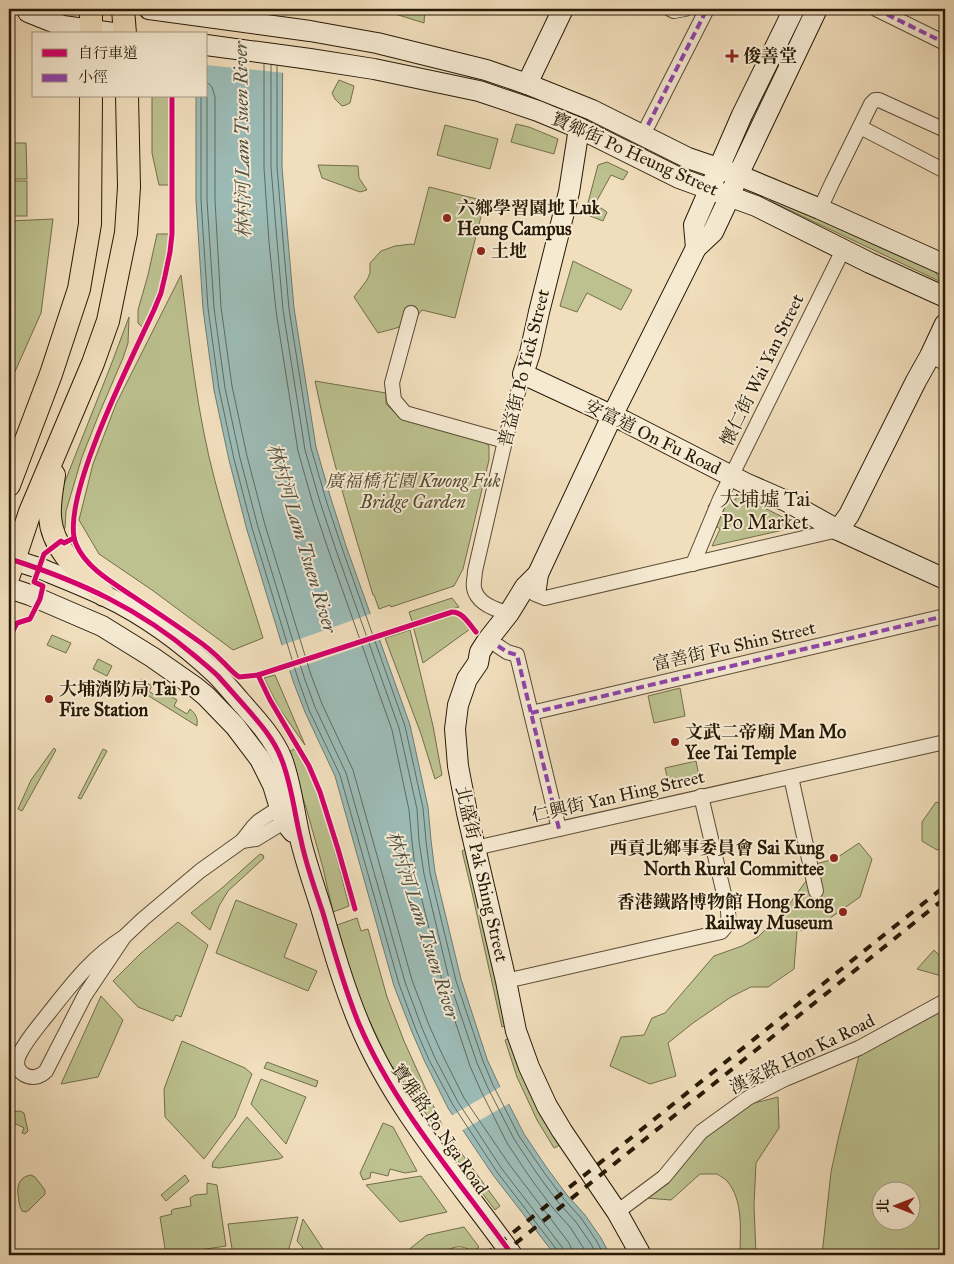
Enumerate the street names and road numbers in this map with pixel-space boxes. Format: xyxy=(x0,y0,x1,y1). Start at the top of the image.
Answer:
street label: 寶鄉街 Po Heung Street xyxy=(548,107,722,202)
street label: 普益街 Po Yick Street xyxy=(494,286,554,449)
street label: 懷仁街 Wai Yan Street xyxy=(716,290,809,450)
street label: 安富道 On Fu Road xyxy=(581,395,725,479)
street label: 富善街 Fu Shin Street xyxy=(650,616,818,675)
street label: 仁興街 Yan Hing Street xyxy=(529,765,707,828)
street label: 北盛街 Pak Shing Street xyxy=(450,784,513,965)
street label: 漢家路 Hon Ka Road xyxy=(726,1009,878,1099)
street label: 寶雅路 Po Nga Road xyxy=(386,1060,493,1199)

